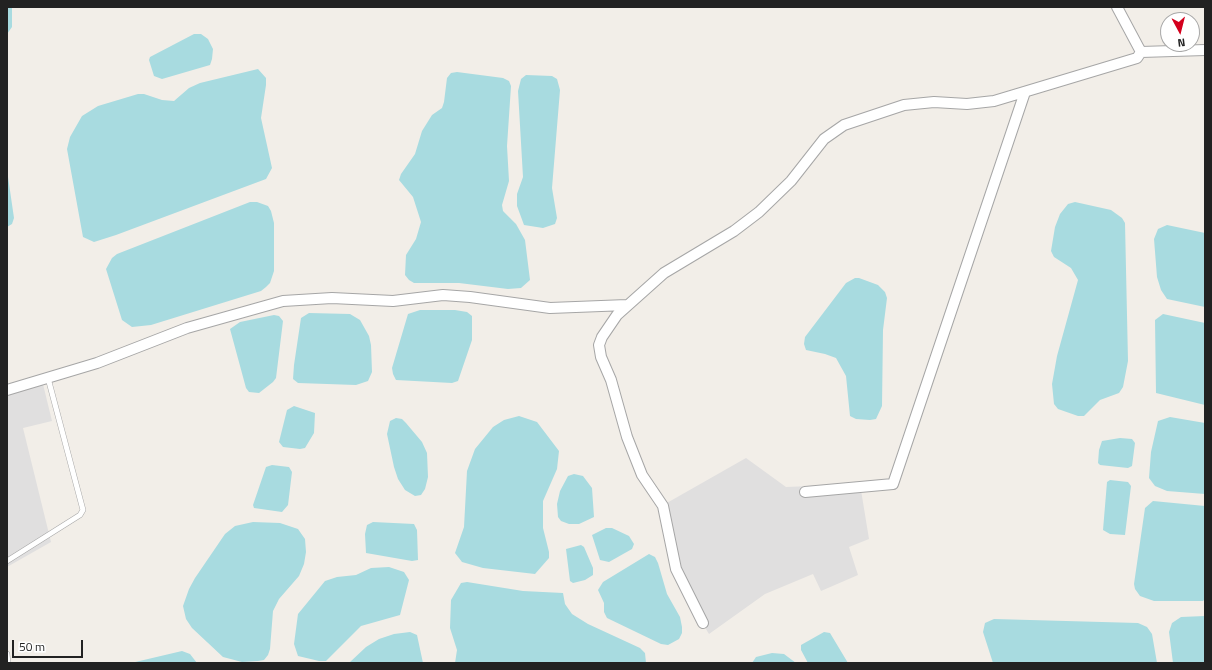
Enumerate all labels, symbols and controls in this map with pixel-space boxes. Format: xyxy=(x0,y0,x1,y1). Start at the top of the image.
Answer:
north arrow xyxy=(1160,12,1200,52)
text: N xyxy=(1177,35,1186,51)
scale bar xyxy=(14,632,85,658)
text: 50 m xyxy=(19,637,45,656)

